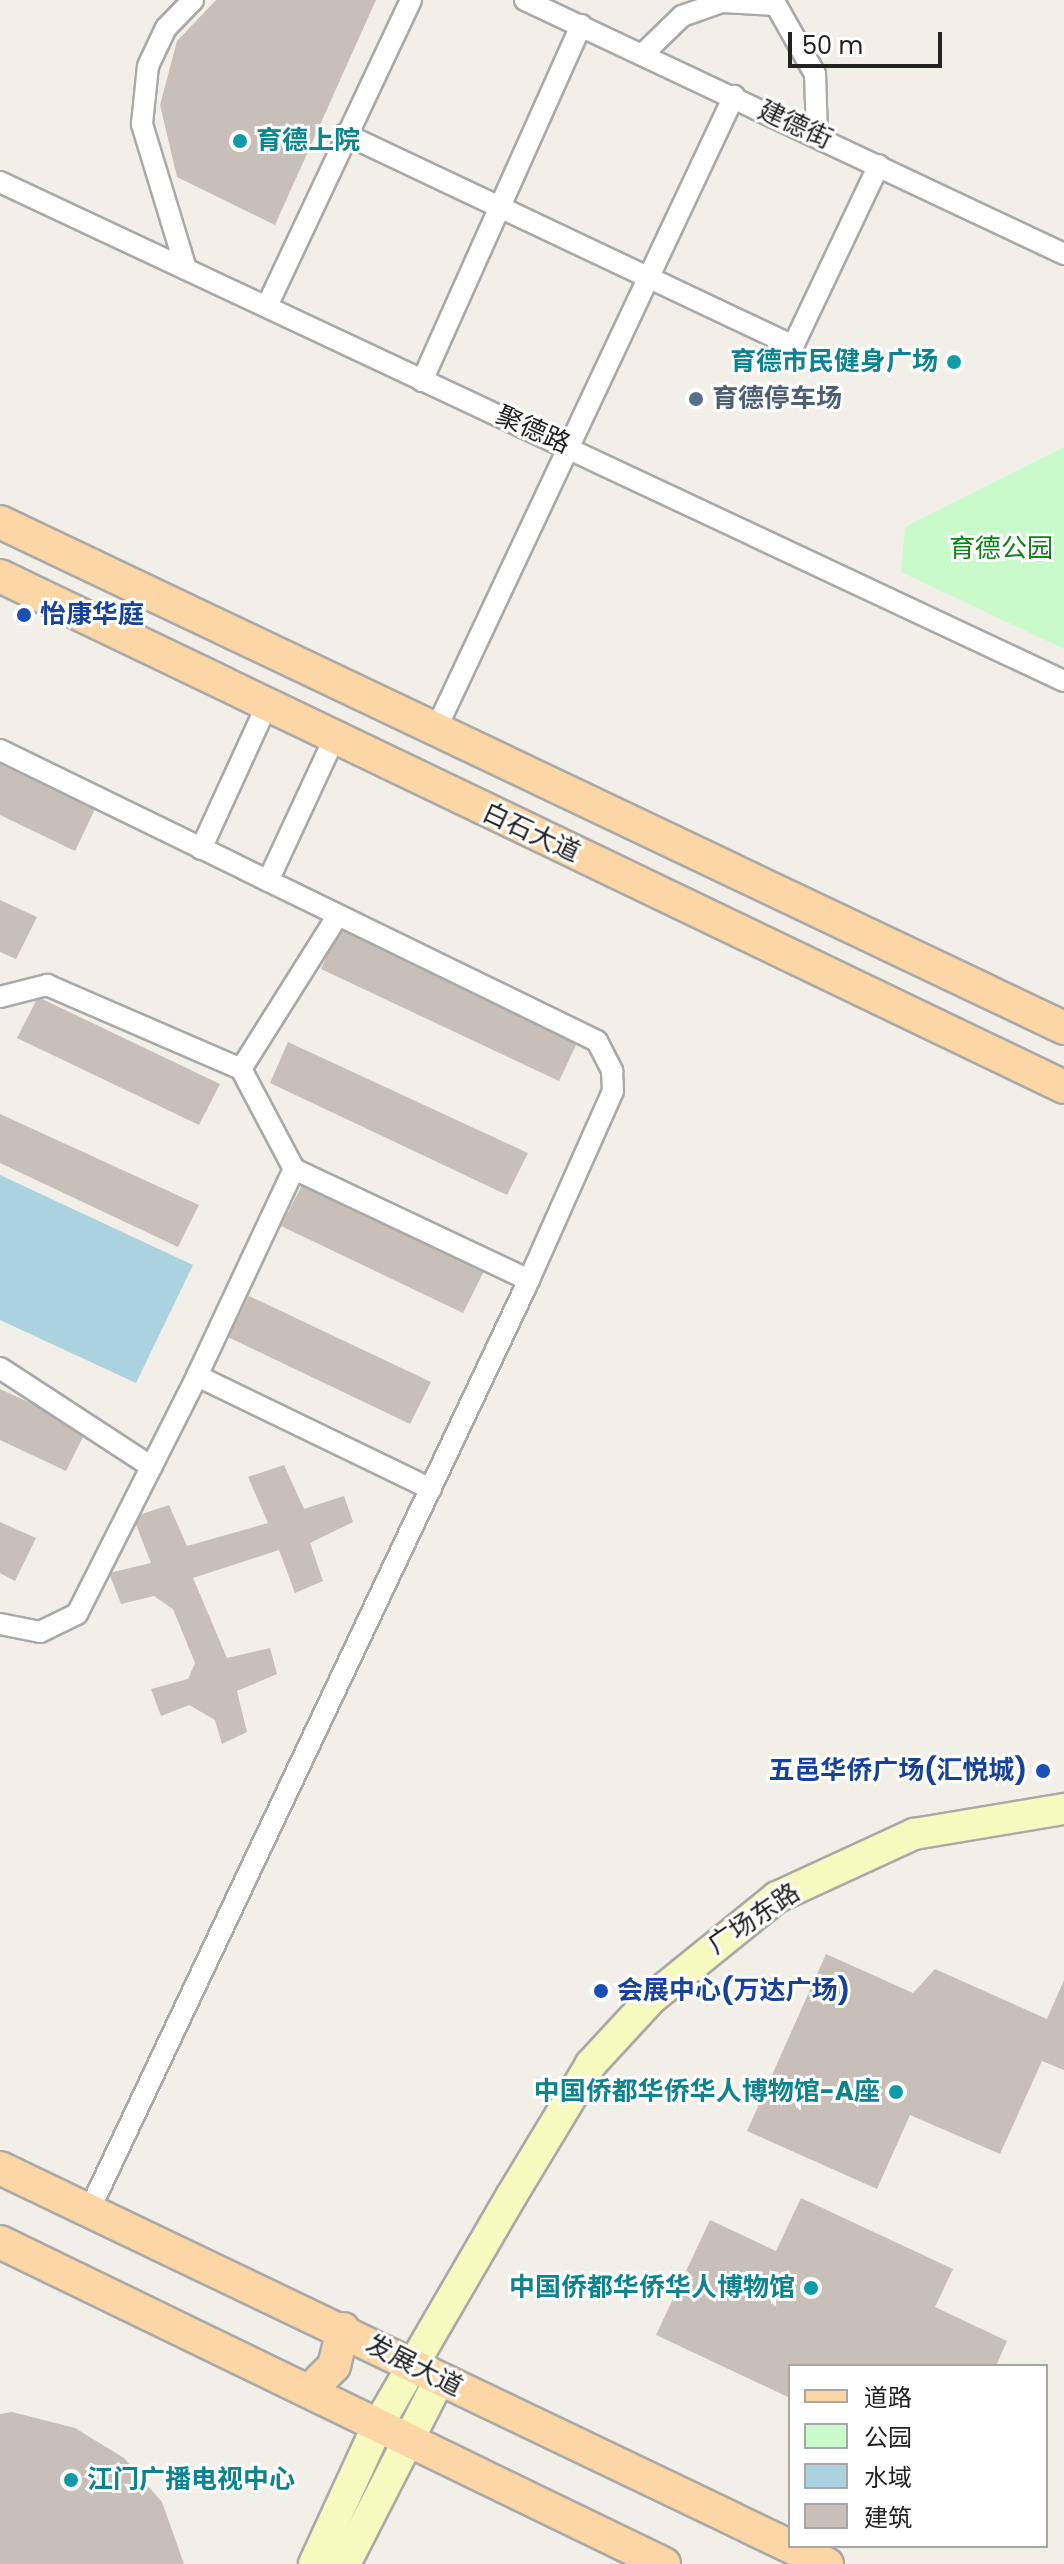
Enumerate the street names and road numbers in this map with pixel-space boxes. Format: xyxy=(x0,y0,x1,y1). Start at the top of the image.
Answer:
street label: 建德街 xyxy=(753,94,837,156)
street label: 聚德路 xyxy=(491,400,575,460)
street label: 白石大道 xyxy=(477,797,585,869)
street label: 广场东路 xyxy=(702,1877,806,1961)
street label: 发展大道 xyxy=(361,2328,467,2404)

